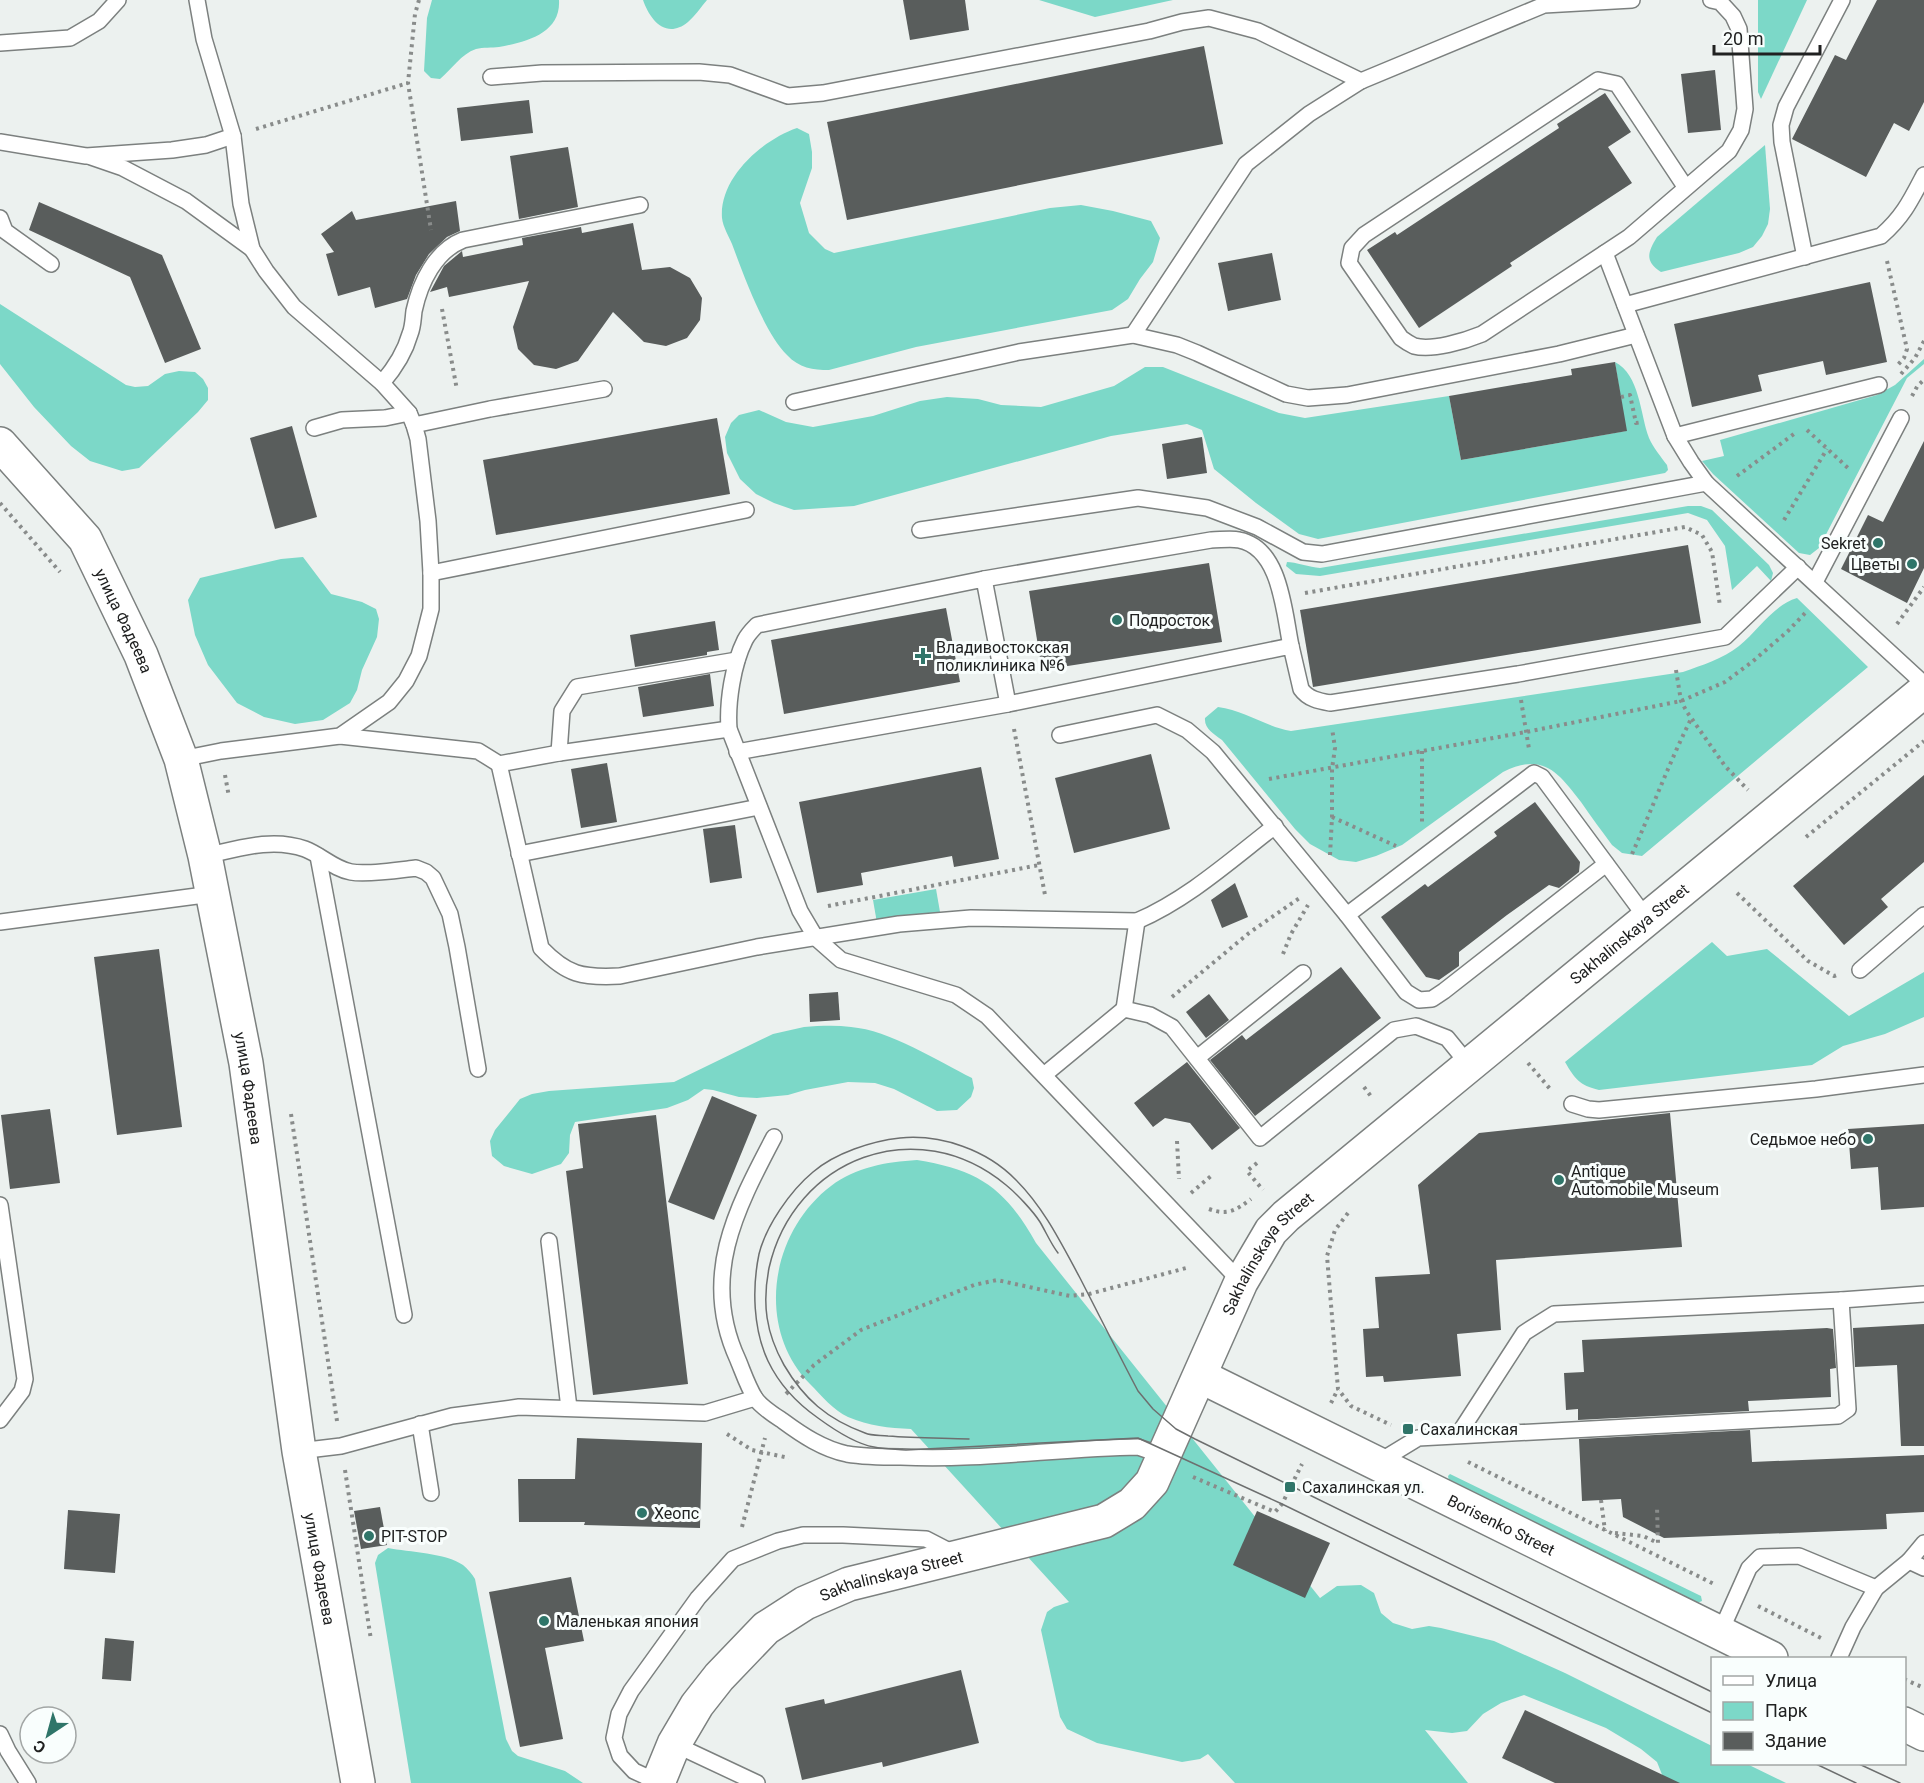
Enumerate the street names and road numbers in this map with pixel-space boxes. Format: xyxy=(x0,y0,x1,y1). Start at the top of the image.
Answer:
street label: улица Фадеева xyxy=(91,565,156,676)
street label: Sakhalinskaya Street xyxy=(1566,879,1692,988)
street label: улица Фадеева xyxy=(231,1030,267,1146)
street label: Sakhalinskaya Street xyxy=(1218,1188,1317,1318)
street label: Borisenko Street xyxy=(1444,1490,1558,1559)
street label: улица Фадеева xyxy=(301,1511,339,1626)
street label: Sakhalinskaya Street xyxy=(817,1547,965,1605)

